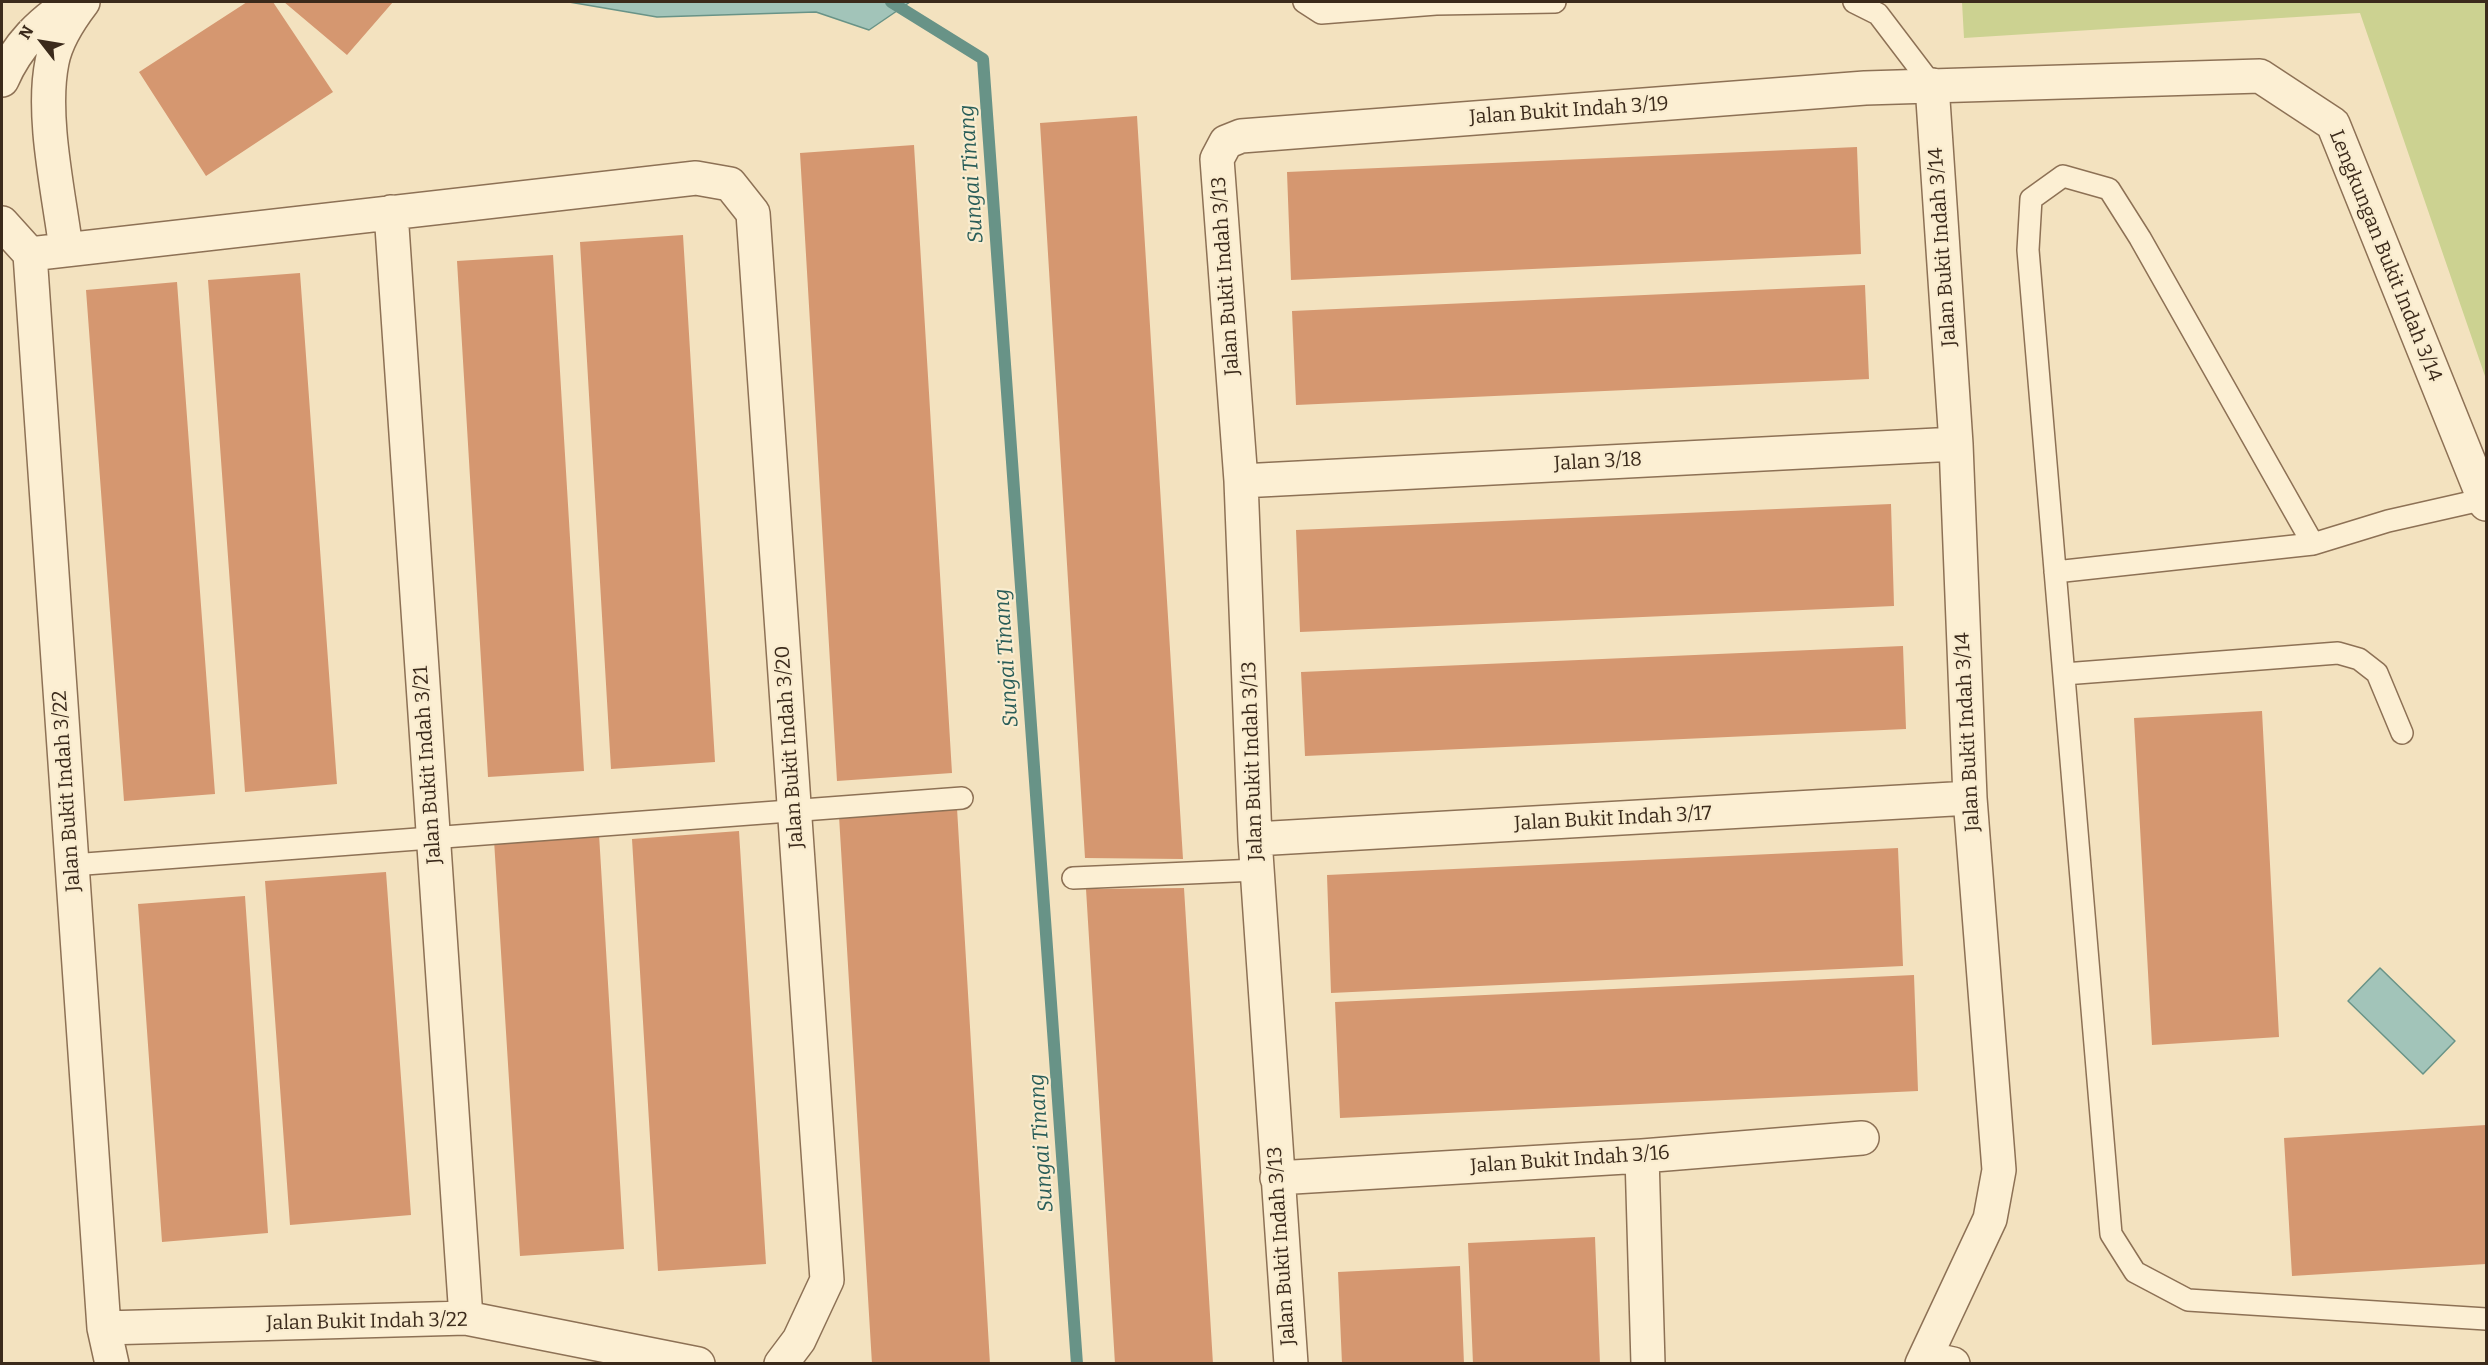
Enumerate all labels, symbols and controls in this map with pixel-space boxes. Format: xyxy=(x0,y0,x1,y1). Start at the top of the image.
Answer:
north arrow xyxy=(12,12,72,72)
text: N xyxy=(15,22,37,43)
street label: Jalan Bukit Indah 3/19 xyxy=(1469,92,1669,130)
water label: Sungai Tinang xyxy=(955,104,989,244)
street label: Lengkungan Bukit Indah 3/14 xyxy=(2323,127,2447,385)
street label: Jalan Bukit Indah 3/14 xyxy=(1924,147,1962,347)
street label: Jalan Bukit Indah 3/13 xyxy=(1207,176,1245,376)
street label: Jalan 3/18 xyxy=(1553,448,1643,476)
water label: Sungai Tinang xyxy=(990,588,1024,728)
street label: Jalan Bukit Indah 3/14 xyxy=(1951,632,1985,832)
street label: Jalan Bukit Indah 3/20 xyxy=(771,645,809,849)
street label: Jalan Bukit Indah 3/13 xyxy=(1238,661,1268,861)
street label: Jalan Bukit Indah 3/21 xyxy=(409,665,447,865)
street label: Jalan Bukit Indah 3/22 xyxy=(48,690,86,892)
street label: Jalan Bukit Indah 3/17 xyxy=(1514,802,1712,836)
water label: Sungai Tinang xyxy=(1025,1073,1059,1213)
street label: Jalan Bukit Indah 3/16 xyxy=(1470,1141,1670,1179)
street label: Jalan Bukit Indah 3/13 xyxy=(1263,1146,1301,1346)
street label: Jalan Bukit Indah 3/22 xyxy=(266,1308,468,1336)

